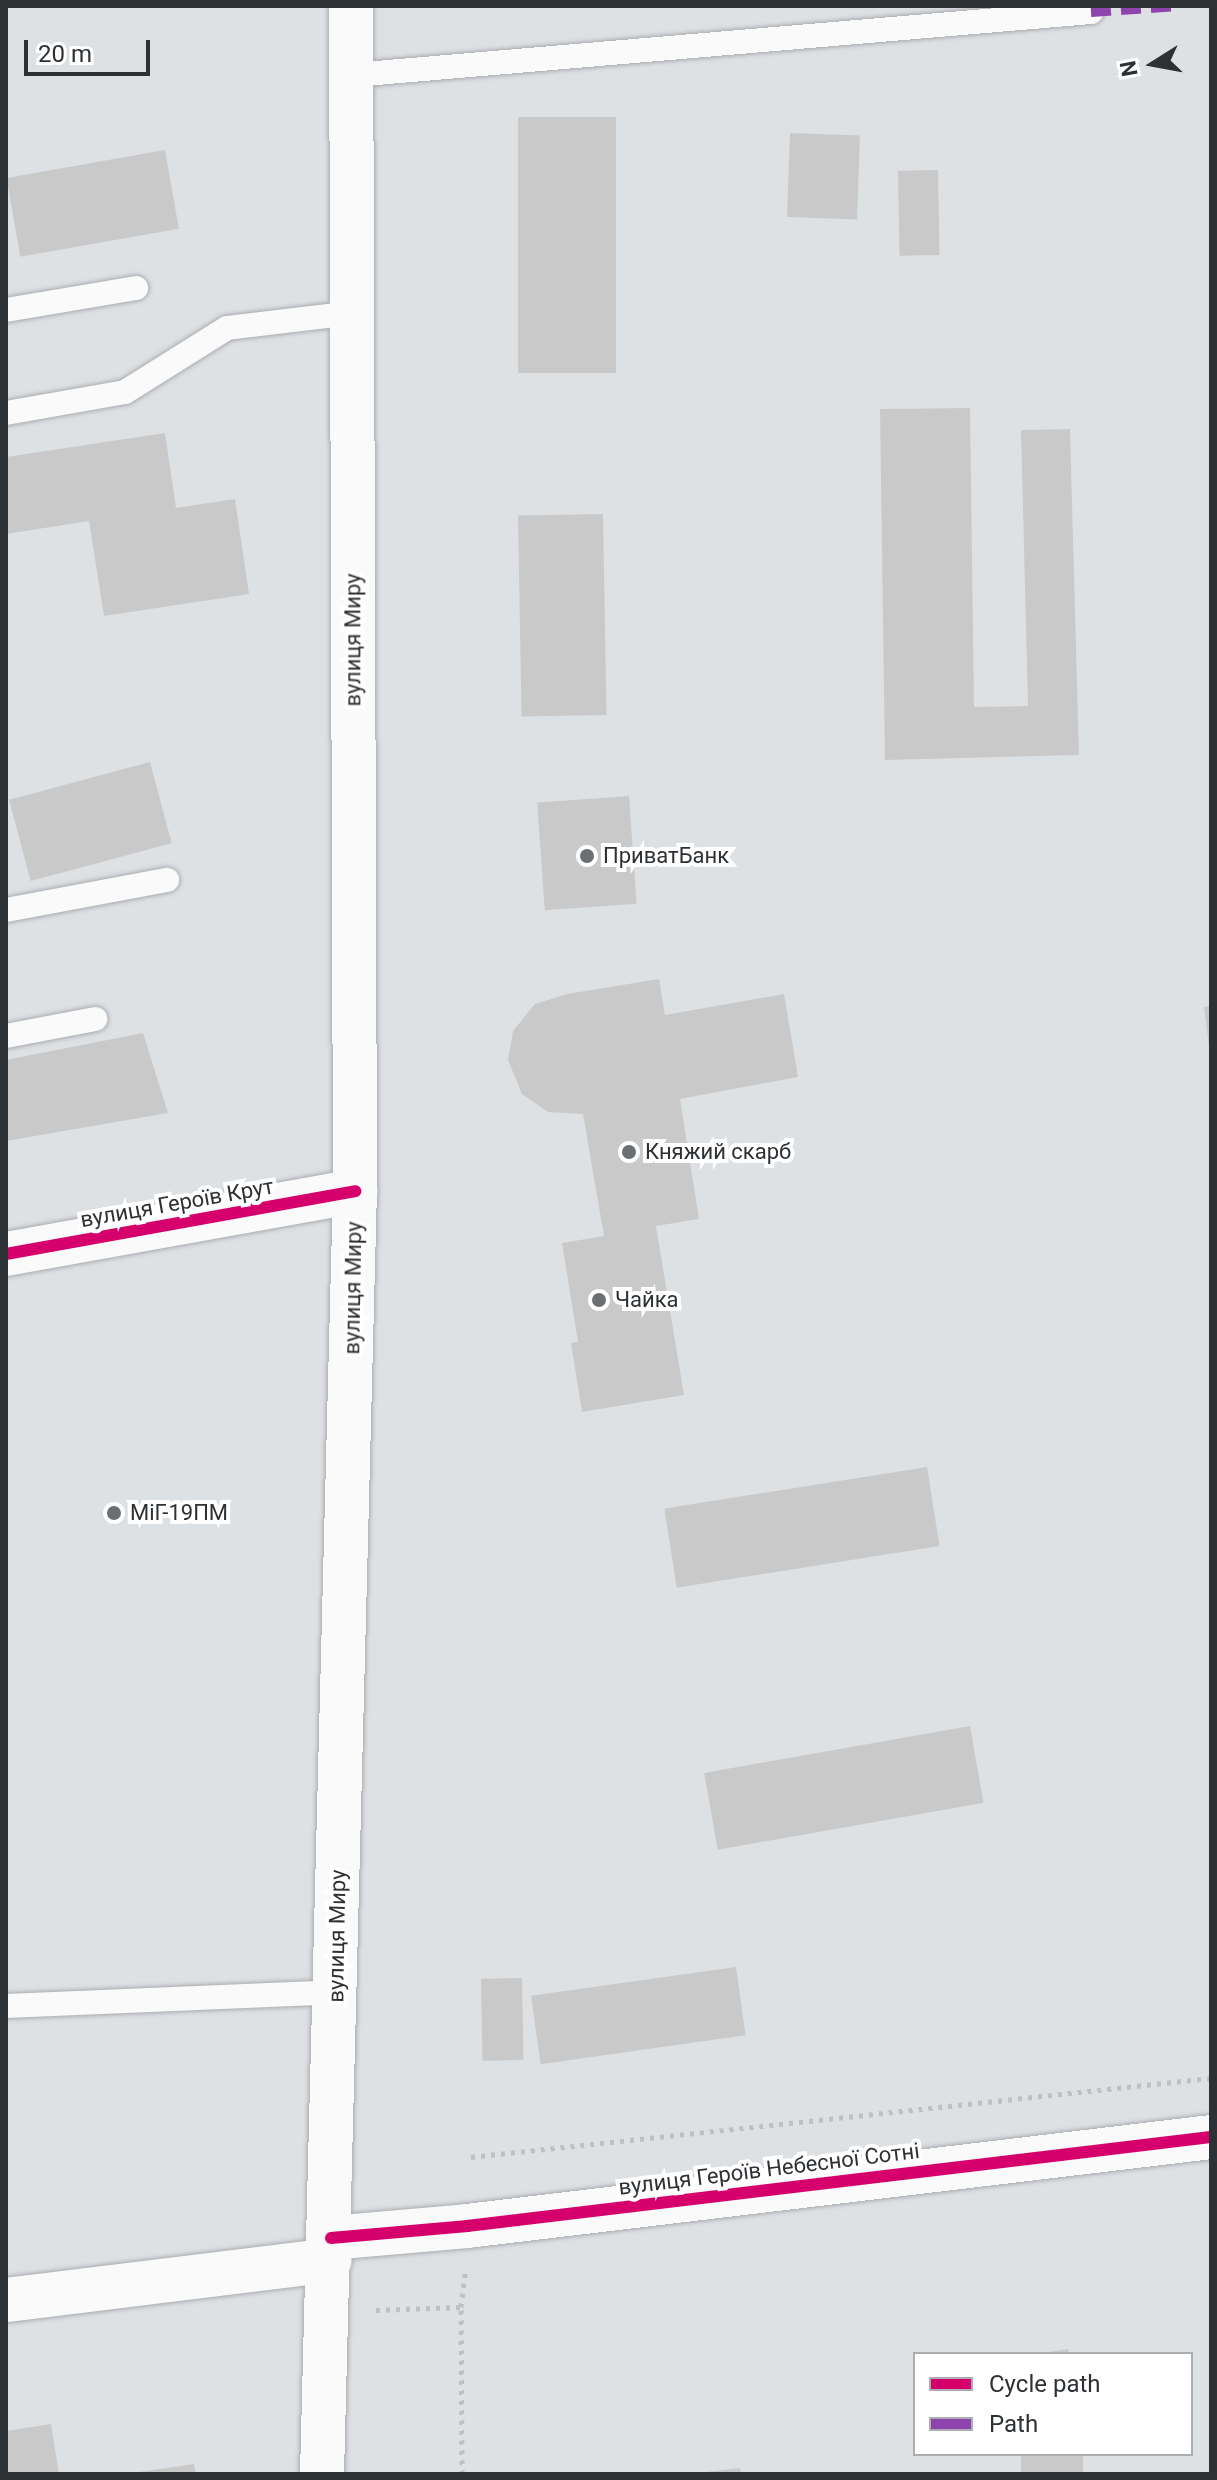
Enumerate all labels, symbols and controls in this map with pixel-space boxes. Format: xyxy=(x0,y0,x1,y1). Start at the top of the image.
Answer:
scale bar xyxy=(28,24,154,74)
north arrow xyxy=(1113,24,1193,104)
text: 20 m xyxy=(38,40,92,68)
text: N xyxy=(1115,59,1143,79)
street label: вулиця Миру xyxy=(340,573,366,707)
place label: ПриватБанк xyxy=(603,843,729,869)
marker: ПриватБанк xyxy=(578,847,596,865)
place label: Княжий скарб xyxy=(645,1139,791,1165)
marker: Княжий скарб xyxy=(620,1143,638,1161)
street label: вулиця Героїв Крут xyxy=(78,1173,276,1233)
street label: вулиця Миру xyxy=(339,1221,367,1355)
place label: Чайка xyxy=(615,1287,679,1313)
marker: Чайка xyxy=(590,1291,608,1309)
place label: МіГ-19ПМ xyxy=(130,1500,228,1526)
marker: МіГ-19ПМ xyxy=(105,1504,123,1522)
street label: вулиця Миру xyxy=(323,1869,351,2003)
street label: вулиця Героїв Небесної Сотні xyxy=(617,2137,921,2201)
legend xyxy=(913,2352,1193,2456)
text: Cycle path xyxy=(989,2370,1101,2398)
text: Path xyxy=(989,2410,1038,2438)

